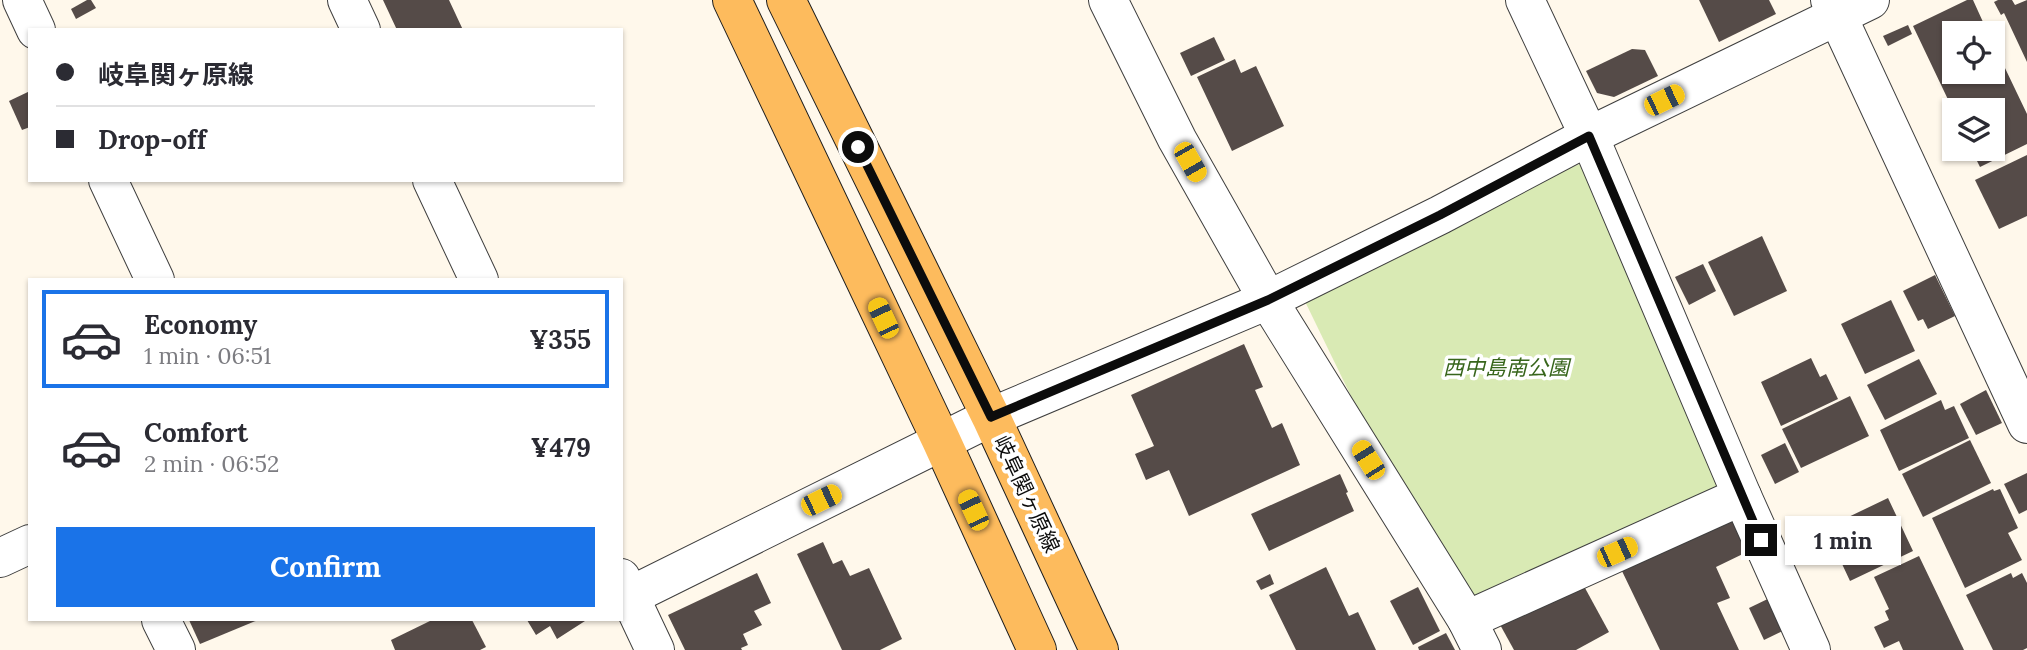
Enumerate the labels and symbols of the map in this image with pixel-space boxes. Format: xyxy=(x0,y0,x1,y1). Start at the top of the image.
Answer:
car xyxy=(1641,81,1688,119)
route start xyxy=(842,131,874,163)
car xyxy=(1171,139,1210,185)
car xyxy=(865,295,902,341)
park label: 西中島南公園 xyxy=(1443,354,1572,381)
street label: 岐阜関ヶ原線 xyxy=(988,431,1066,557)
car xyxy=(1348,437,1389,483)
car xyxy=(798,481,845,519)
car xyxy=(955,487,992,533)
callout: 1 min xyxy=(1786,516,1901,564)
route end xyxy=(1745,524,1777,556)
car xyxy=(1594,534,1641,570)

